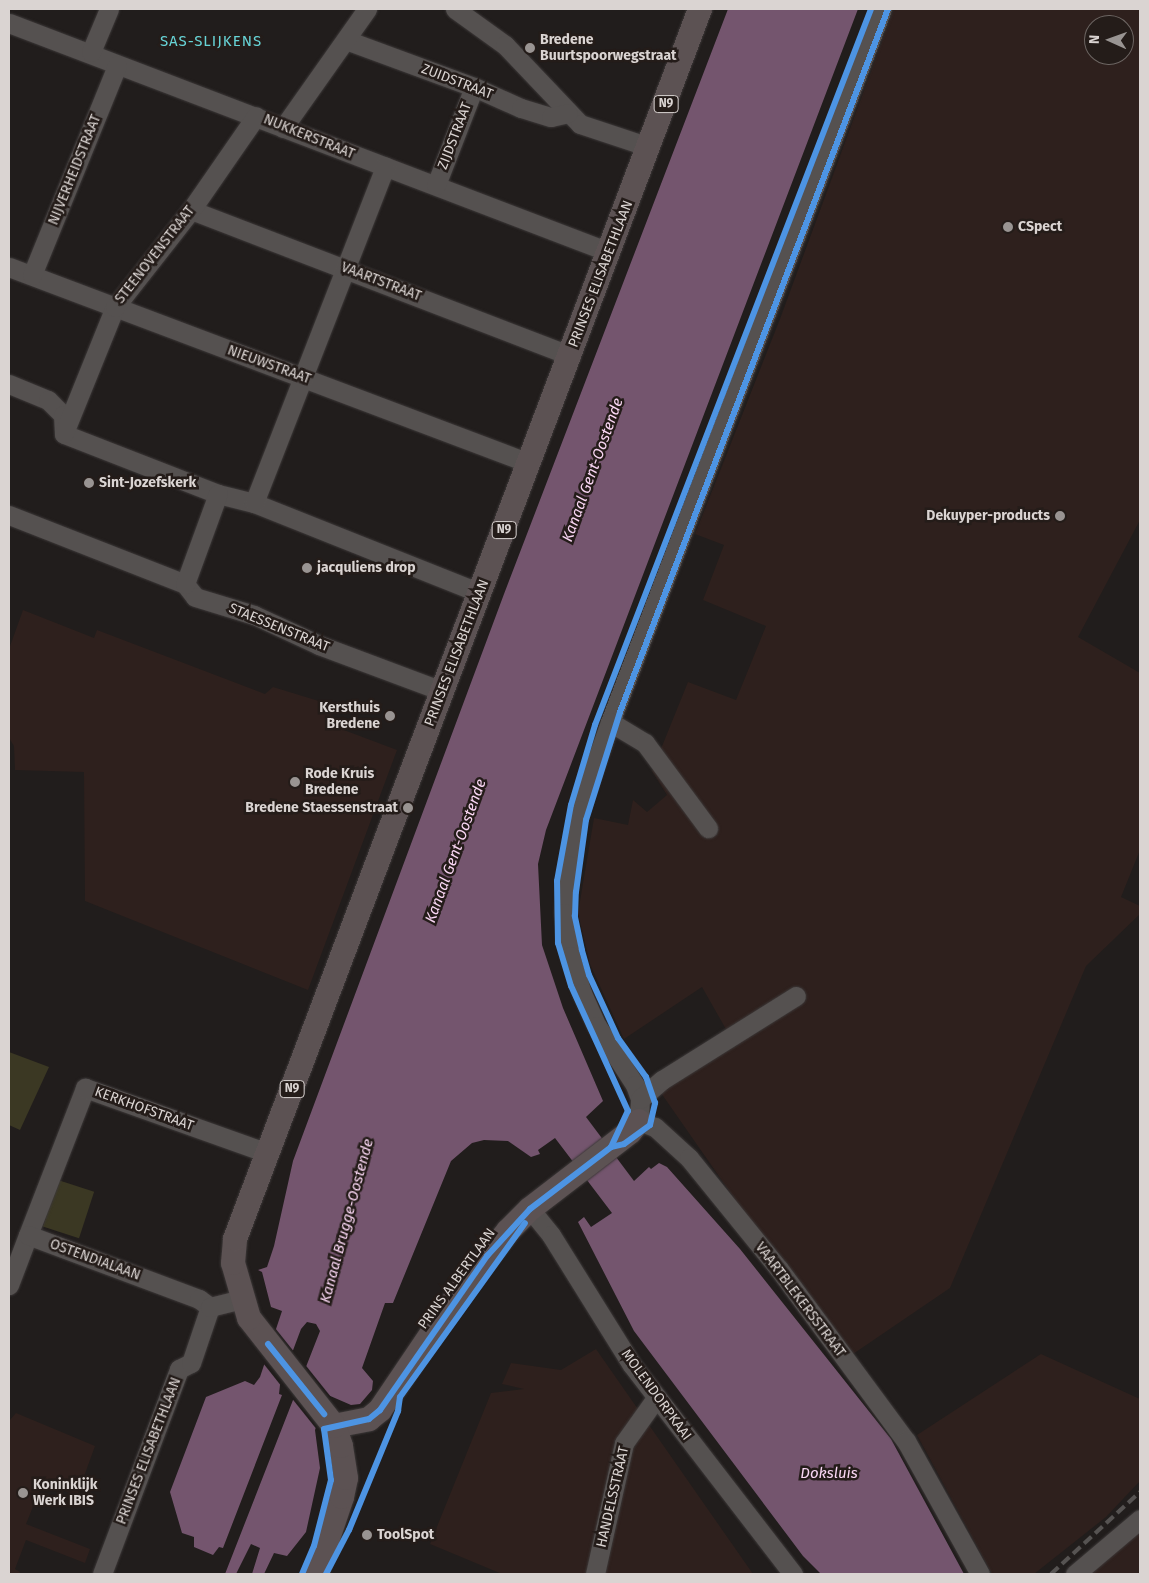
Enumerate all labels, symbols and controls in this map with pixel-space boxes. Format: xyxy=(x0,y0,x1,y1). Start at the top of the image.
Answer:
north arrow xyxy=(1084,15,1134,65)
place label: Bredene Buurtspoorwegstraat xyxy=(540,32,677,64)
district label: SAS-SLIJKENS xyxy=(158,33,264,51)
text: N xyxy=(1086,35,1103,44)
marker: Bredene Buurtspoorwegstraat xyxy=(524,42,536,54)
street label: ZUIDSTRAAT xyxy=(419,61,495,103)
road number: N9 xyxy=(654,95,678,114)
street label: ZIJDSTRAAT xyxy=(435,100,475,172)
street label: NUKKERSTRAAT xyxy=(261,111,357,163)
street label: NIJVERHEIDSTRAAT xyxy=(45,112,105,228)
street label: PRINSES ELISABETHLAAN xyxy=(565,198,637,350)
street label: STEENOVENSTRAAT xyxy=(112,203,198,307)
place label: CSpect xyxy=(1018,219,1062,235)
marker: CSpect xyxy=(1002,221,1014,233)
street label: VAARTSTRAAT xyxy=(339,259,423,305)
street label: NIEUWSTRAAT xyxy=(225,342,313,388)
water label: Kanaal Gent-Oostende xyxy=(559,396,627,544)
place label: Sint-Jozefskerk xyxy=(99,475,196,491)
marker: Sint-Jozefskerk xyxy=(83,477,95,489)
place label: Dekuyper-products xyxy=(926,508,1050,524)
marker: Dekuyper-products xyxy=(1054,510,1066,522)
road number: N9 xyxy=(492,520,516,540)
place label: jacquliens drop xyxy=(317,560,416,576)
marker: jacquliens drop xyxy=(301,562,313,574)
street label: PRINSES ELISABETHLAAN xyxy=(421,577,493,729)
street label: STAESSENSTRAAT xyxy=(226,600,332,656)
place label: Kersthuis Bredene xyxy=(319,700,380,732)
marker: Kersthuis Bredene xyxy=(384,710,396,722)
place label: Rode Kruis Bredene xyxy=(305,766,374,799)
marker: Rode Kruis Bredene xyxy=(289,776,301,788)
water label: Kanaal Gent-Oostende xyxy=(422,777,490,925)
place label: Bredene Staessenstraat xyxy=(245,800,398,816)
marker: Bredene Staessenstraat xyxy=(402,802,414,814)
road number: N9 xyxy=(280,1080,304,1098)
street label: KERKHOFSTRAAT xyxy=(92,1083,196,1135)
water label: Kanaal Brugge-Oostende xyxy=(316,1137,378,1305)
street label: PRINS ALBERTLAAN xyxy=(415,1225,499,1333)
street label: OSTENDIALAAN xyxy=(47,1236,143,1284)
street label: VAARTBLEKERSSTRAAT xyxy=(751,1239,849,1361)
street label: MOLENDORPKAAI xyxy=(617,1346,695,1444)
street label: PRINSES ELISABETHLAAN xyxy=(113,1375,185,1527)
street label: HANDELSSTRAAT xyxy=(593,1445,633,1549)
water label: Doksluis xyxy=(800,1465,858,1483)
place label: Koninklijk Werk IBIS xyxy=(33,1477,97,1510)
marker: Koninklijk Werk IBIS xyxy=(17,1487,29,1499)
place label: ToolSpot xyxy=(377,1527,434,1543)
marker: ToolSpot xyxy=(361,1529,373,1541)

